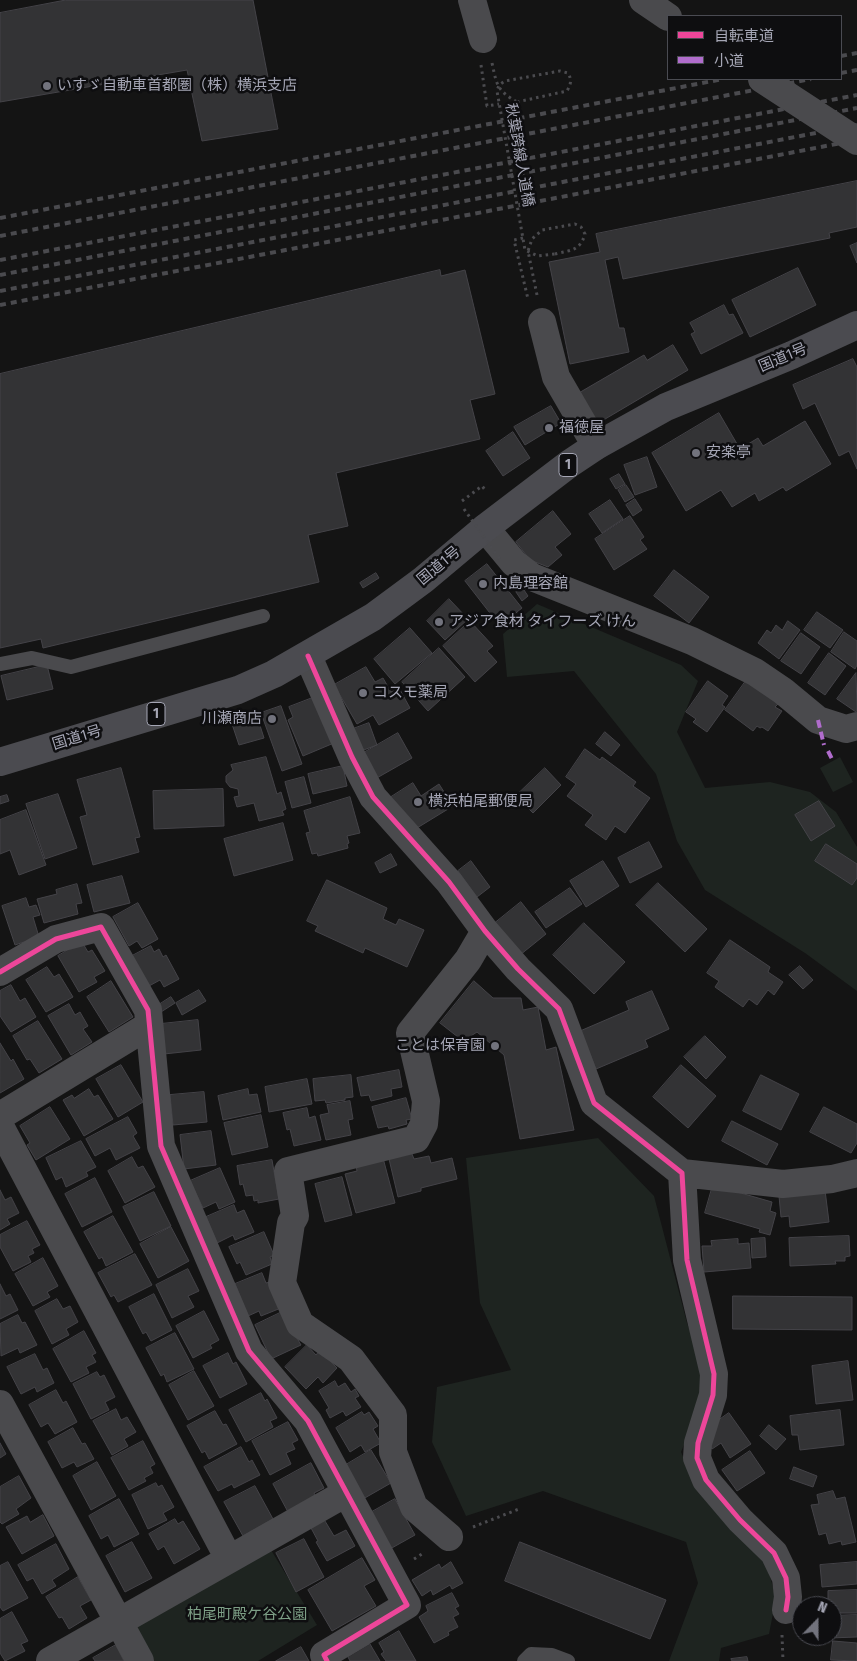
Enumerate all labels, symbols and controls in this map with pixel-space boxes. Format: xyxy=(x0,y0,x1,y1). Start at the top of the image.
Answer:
legend xyxy=(667,15,842,80)
text: 自転車道 xyxy=(714,27,774,45)
text: 小道 xyxy=(714,52,744,70)
place label: いすゞ自動車首都圏（株）横浜支店 xyxy=(57,77,297,95)
marker: いすゞ自動車首都圏（株）横浜支店 xyxy=(41,80,53,92)
street label: 秋葉跨線人道橋 xyxy=(501,102,537,208)
street label: 国道1号 xyxy=(756,340,810,376)
place label: 福徳屋 xyxy=(559,419,604,437)
marker: 福徳屋 xyxy=(543,422,555,434)
place label: 安楽亭 xyxy=(706,444,751,462)
marker: 安楽亭 xyxy=(690,447,702,459)
road number: 1 xyxy=(559,454,577,476)
street label: 国道1号 xyxy=(414,543,464,589)
place label: 内島理容館 xyxy=(493,575,568,593)
marker: 内島理容館 xyxy=(477,578,489,590)
place label: アジア食材 タイフーズ けん xyxy=(449,613,636,631)
marker: アジア食材 タイフーズ けん xyxy=(433,616,445,628)
place label: コスモ薬局 xyxy=(373,684,448,702)
marker: コスモ薬局 xyxy=(357,687,369,699)
road number: 1 xyxy=(147,702,165,726)
place label: 川瀬商店 xyxy=(202,710,262,728)
marker: 川瀬商店 xyxy=(266,713,278,725)
street label: 国道1号 xyxy=(50,722,104,754)
place label: 横浜柏尾郵便局 xyxy=(428,793,533,811)
marker: 横浜柏尾郵便局 xyxy=(412,796,424,808)
place label: ことは保育園 xyxy=(395,1037,485,1055)
marker: ことは保育園 xyxy=(489,1040,501,1052)
north arrow xyxy=(792,1596,842,1646)
text: N xyxy=(815,1598,829,1617)
park label: 柏尾町殿ケ谷公園 xyxy=(187,1606,307,1624)

